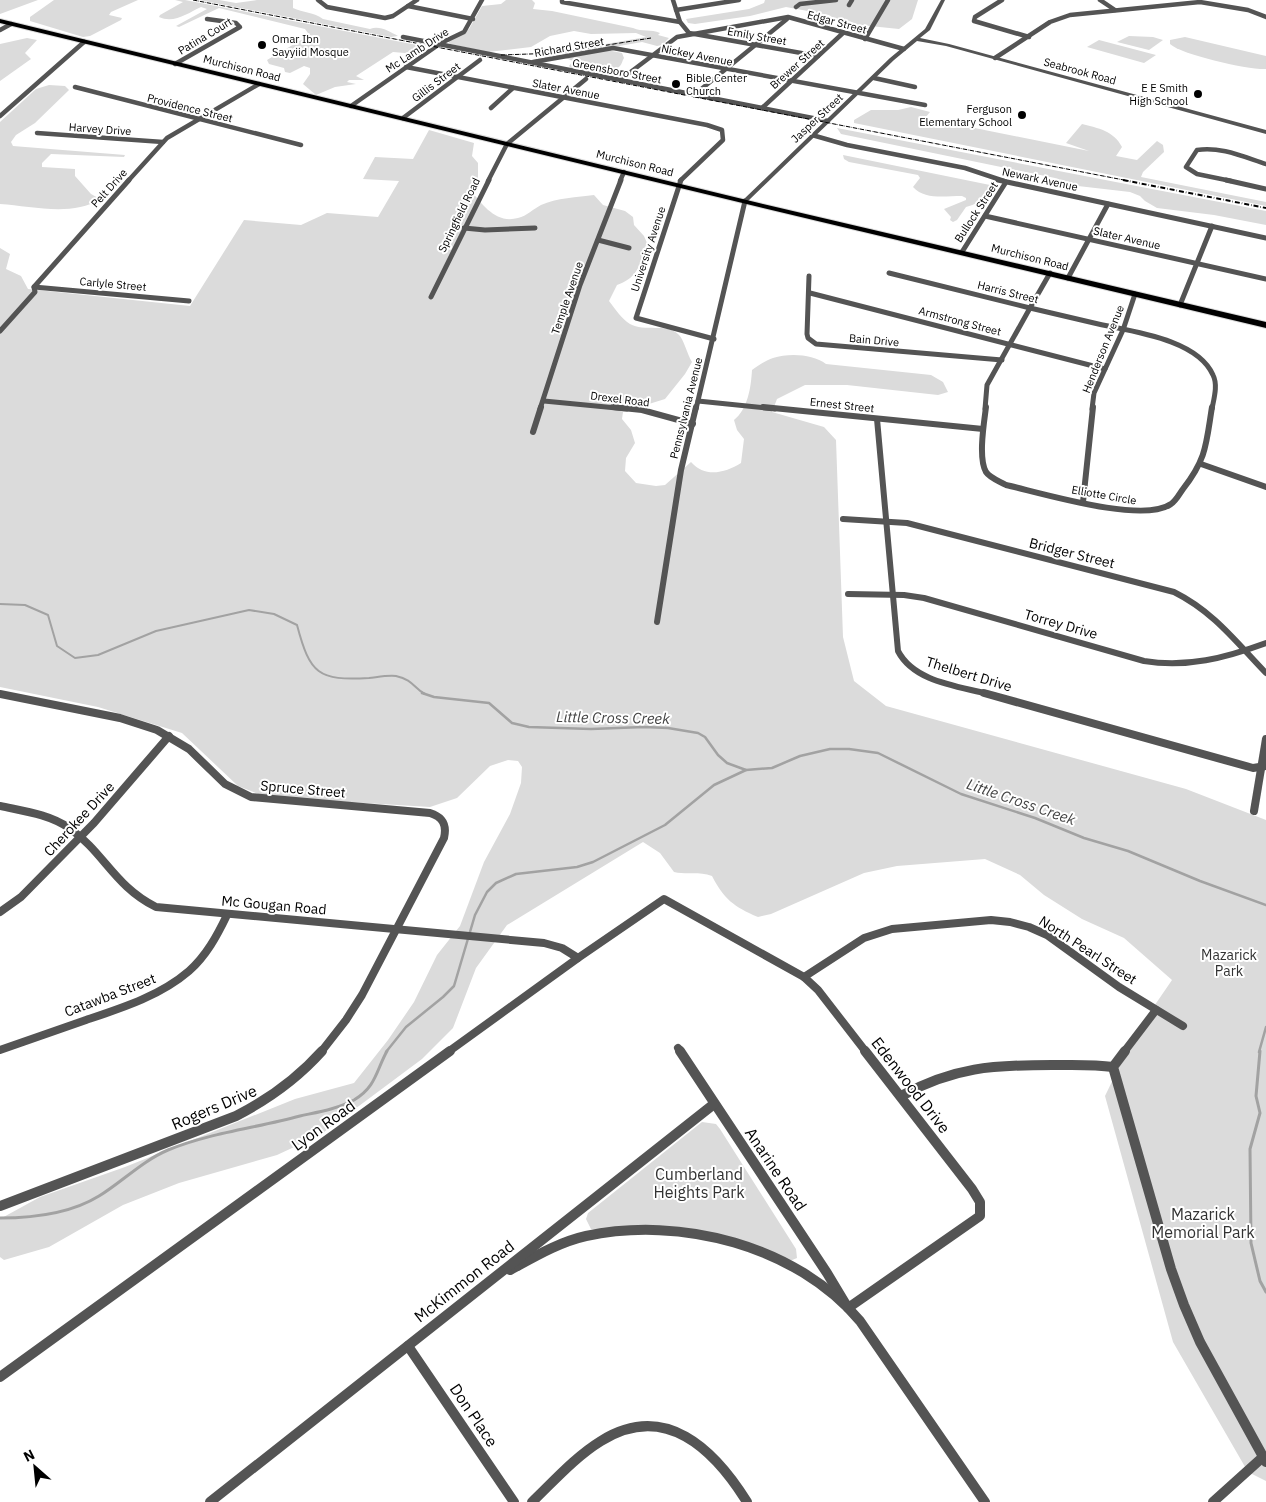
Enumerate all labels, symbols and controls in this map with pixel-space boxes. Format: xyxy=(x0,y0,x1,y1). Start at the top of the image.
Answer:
street label: Edgar Street xyxy=(806,7,868,37)
street label: Patina Court xyxy=(175,14,235,58)
street label: Mc Lamb Drive xyxy=(383,24,451,76)
street label: Emily Street xyxy=(726,24,788,48)
place label: Omar Ibn Sayyiid Mosque xyxy=(272,32,349,59)
street label: Richard Street xyxy=(533,34,605,60)
street label: Brewer Street xyxy=(767,36,827,92)
marker: Omar Ibn Sayyiid Mosque xyxy=(256,39,268,51)
street label: Nickey Avenue xyxy=(660,41,734,69)
street label: Murchison Road xyxy=(202,52,282,84)
street label: Greensboro Street xyxy=(571,55,663,87)
street label: Seabrook Road xyxy=(1042,55,1118,87)
street label: Gillis Street xyxy=(409,59,463,105)
place label: Bible Center Church xyxy=(686,71,747,98)
street label: Slater Avenue xyxy=(531,76,601,102)
marker: Bible Center Church xyxy=(670,78,682,90)
place label: E E Smith High School xyxy=(1129,81,1188,108)
marker: E E Smith High School xyxy=(1192,88,1204,100)
street label: Jasper Street xyxy=(788,90,846,146)
street label: Providence Street xyxy=(146,91,234,125)
place label: Ferguson Elementary School xyxy=(919,102,1012,129)
marker: Ferguson Elementary School xyxy=(1016,109,1028,121)
street label: Harvey Drive xyxy=(68,120,132,138)
street label: Murchison Road xyxy=(595,147,675,179)
street label: Newark Avenue xyxy=(1001,164,1079,194)
street label: Pelt Drive xyxy=(88,166,130,210)
street label: Springfield Road xyxy=(435,175,483,255)
street label: Bullock Street xyxy=(951,179,1001,245)
street label: University Avenue xyxy=(628,205,668,293)
street label: Slater Avenue xyxy=(1092,223,1162,253)
street label: Murchison Road xyxy=(990,241,1070,273)
street label: Temple Avenue xyxy=(548,260,586,336)
street label: Carlyle Street xyxy=(79,274,147,294)
street label: Harris Street xyxy=(976,278,1040,306)
street label: Armstrong Street xyxy=(917,303,1003,339)
street label: Henderson Avenue xyxy=(1079,303,1127,395)
street label: Bain Drive xyxy=(848,331,900,349)
street label: Pennsylvania Avenue xyxy=(667,356,705,460)
street label: Drexel Road xyxy=(590,388,650,410)
street label: Ernest Street xyxy=(809,395,875,415)
street label: Elliotte Circle xyxy=(1070,482,1138,508)
street label: Bridger Street xyxy=(1027,534,1117,572)
street label: Torrey Drive xyxy=(1022,605,1100,643)
street label: Thelbert Drive xyxy=(924,652,1015,696)
water label: Little Cross Creek xyxy=(556,707,670,728)
water label: Little Cross Creek xyxy=(964,774,1078,829)
street label: Spruce Street xyxy=(260,776,347,802)
street label: Cherokee Drive xyxy=(40,778,118,860)
street label: Mc Gougan Road xyxy=(221,891,327,919)
street label: North Pearl Street xyxy=(1036,912,1140,988)
park label: Mazarick Park xyxy=(1201,946,1258,980)
street label: Catawba Street xyxy=(62,969,158,1021)
street label: Edenwood Drive xyxy=(867,1033,955,1137)
street label: Rogers Drive xyxy=(168,1080,260,1134)
street label: Lyon Road xyxy=(287,1095,359,1155)
street label: Anarine Road xyxy=(741,1124,811,1214)
park label: Cumberland Heights Park xyxy=(653,1164,745,1202)
park label: Mazarick Memorial Park xyxy=(1151,1204,1255,1242)
street label: McKimmon Road xyxy=(410,1236,518,1326)
street label: Don Place xyxy=(446,1380,503,1451)
north arrow xyxy=(10,1442,60,1492)
text: N xyxy=(20,1445,38,1466)

